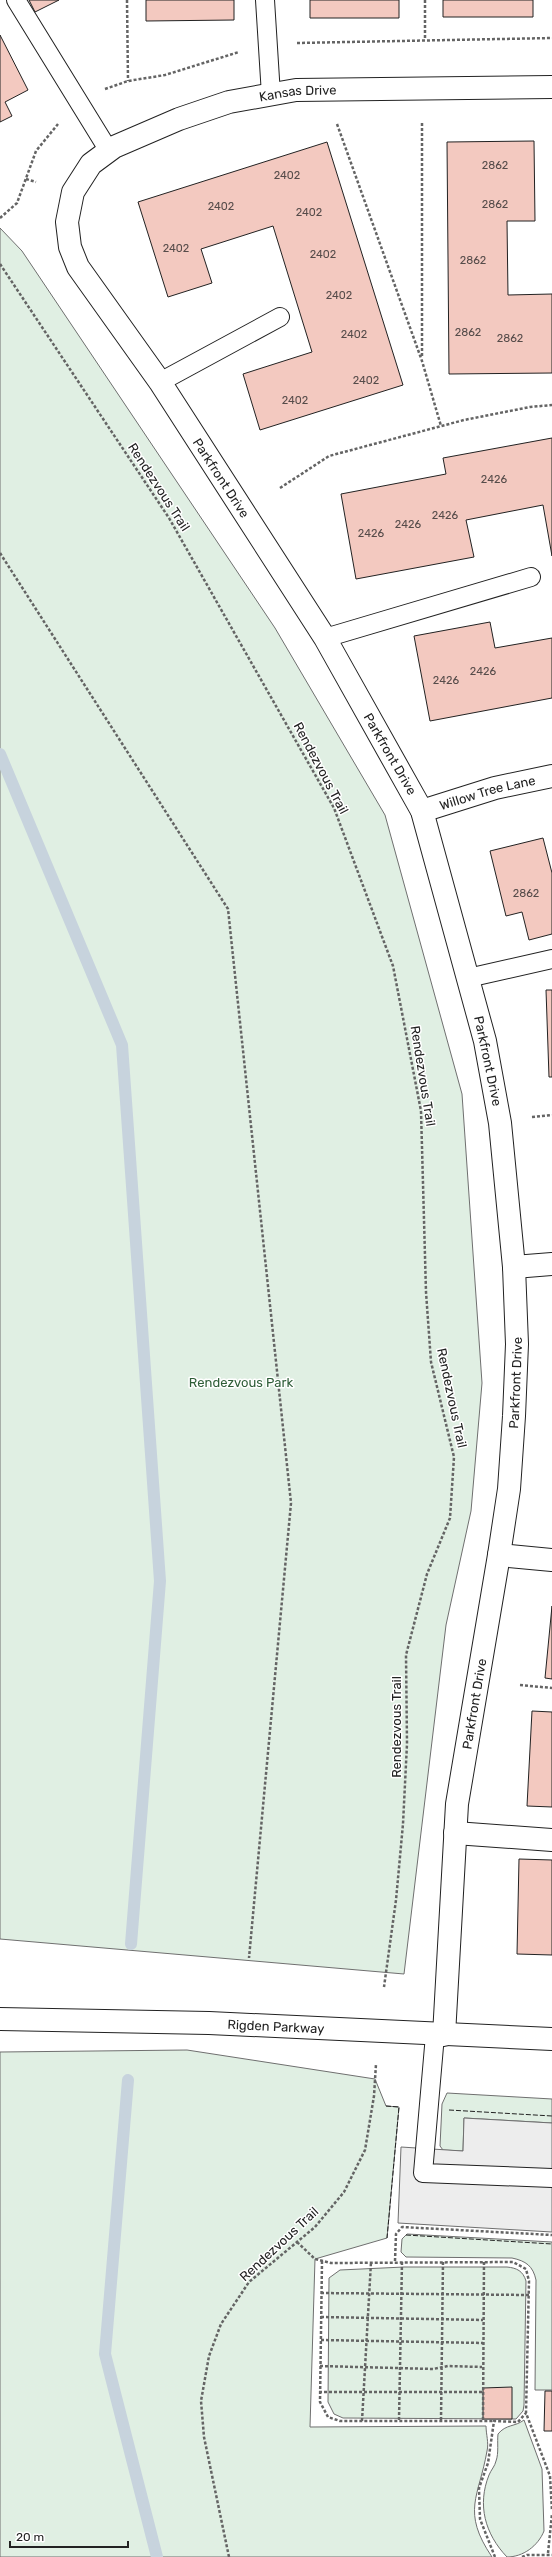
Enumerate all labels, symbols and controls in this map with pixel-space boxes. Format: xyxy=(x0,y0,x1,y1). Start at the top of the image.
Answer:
street label: Kansas Drive xyxy=(258,82,337,104)
house number: 2862 xyxy=(482,159,508,172)
house number: 2402 xyxy=(274,169,300,182)
house number: 2862 xyxy=(482,198,508,211)
house number: 2402 xyxy=(208,200,234,213)
house number: 2402 xyxy=(296,206,322,219)
house number: 2402 xyxy=(163,242,189,255)
house number: 2402 xyxy=(310,248,336,261)
house number: 2862 xyxy=(460,254,486,267)
house number: 2402 xyxy=(326,289,352,302)
house number: 2862 xyxy=(455,326,481,339)
house number: 2402 xyxy=(341,328,367,341)
house number: 2862 xyxy=(497,332,523,345)
house number: 2402 xyxy=(353,374,379,387)
house number: 2402 xyxy=(282,394,308,407)
street label: Parkfront Drive xyxy=(190,435,252,521)
street label: Rendezvous Trail xyxy=(125,440,193,534)
house number: 2426 xyxy=(481,473,507,486)
house number: 2426 xyxy=(432,509,458,522)
house number: 2426 xyxy=(395,518,421,531)
house number: 2426 xyxy=(358,527,384,540)
house number: 2426 xyxy=(470,665,496,678)
house number: 2426 xyxy=(433,674,459,687)
street label: Parkfront Drive xyxy=(361,711,419,797)
street label: Rendezvous Trail xyxy=(291,720,351,816)
street label: Willow Tree Lane xyxy=(437,772,537,813)
house number: 2862 xyxy=(513,887,539,900)
street label: Parkfront Drive xyxy=(471,1015,505,1107)
street label: Rendezvous Trail xyxy=(408,1025,438,1127)
street label: Parkfront Drive xyxy=(506,1337,525,1429)
street label: Rendezvous Trail xyxy=(434,1347,470,1449)
park label: Rendezvous Park xyxy=(189,1375,293,1390)
street label: Parkfront Drive xyxy=(459,1657,489,1750)
street label: Rendezvous Trail xyxy=(389,1676,404,1778)
street label: Rigden Parkway xyxy=(227,2016,325,2036)
street label: Rendezvous Trail xyxy=(237,2204,321,2284)
scale bar xyxy=(10,2523,128,2549)
text: 20 m xyxy=(16,2530,44,2544)

